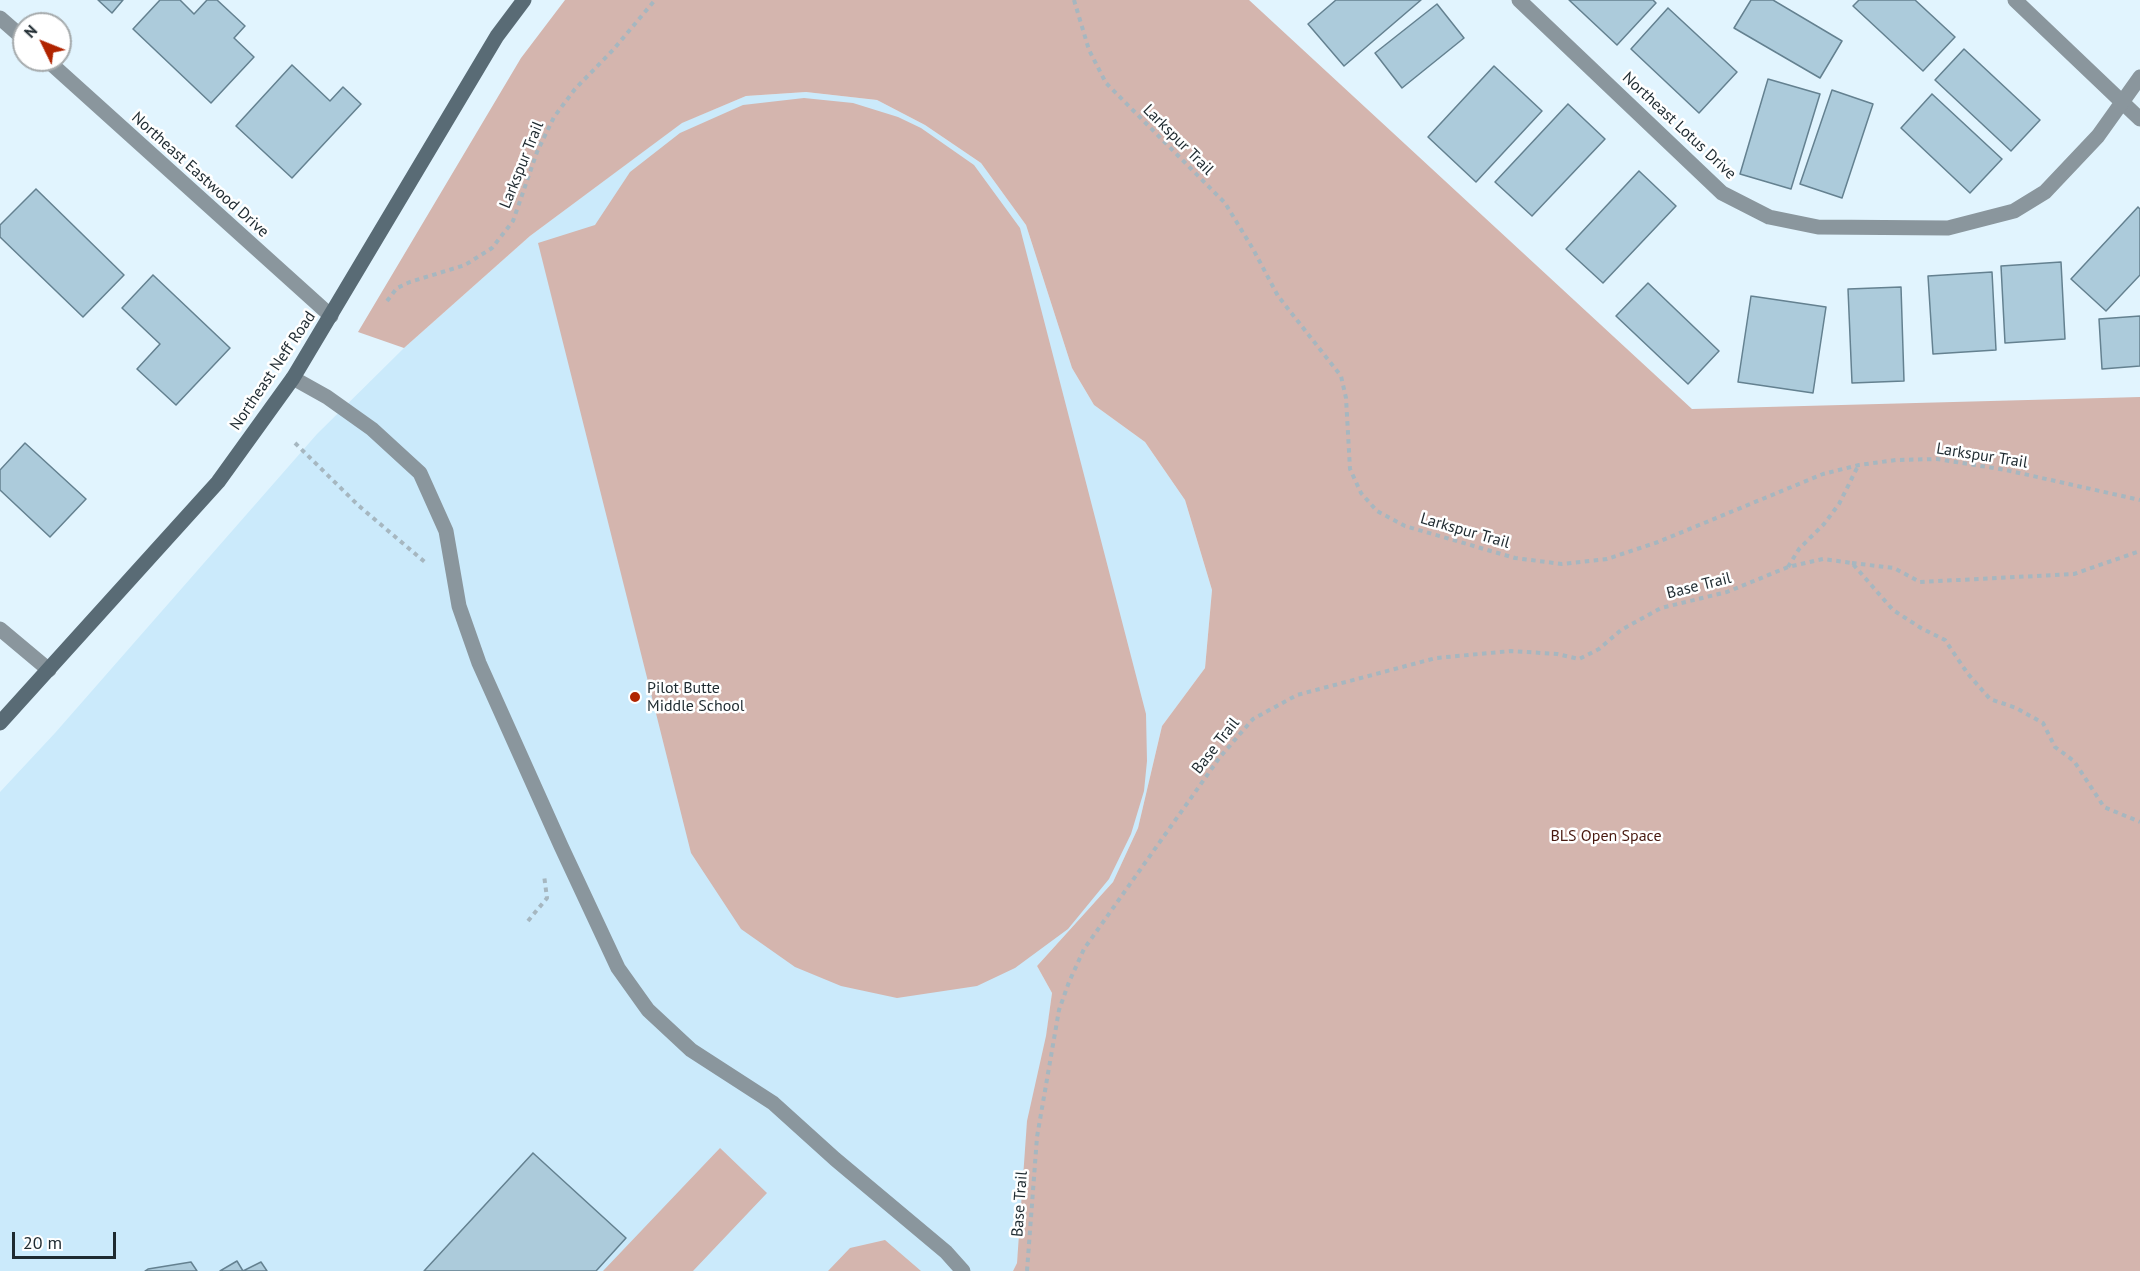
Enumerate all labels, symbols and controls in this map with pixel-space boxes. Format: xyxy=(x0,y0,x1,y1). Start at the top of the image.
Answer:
north arrow xyxy=(12,12,72,72)
text: N xyxy=(19,20,41,42)
street label: Northeast Lotus Drive xyxy=(1618,68,1740,184)
street label: Larkspur Trail xyxy=(1139,101,1217,179)
street label: Northeast Eastwood Drive xyxy=(127,108,273,242)
street label: Larkspur Trail xyxy=(496,119,548,211)
street label: Northeast Neff Road xyxy=(226,308,320,434)
street label: Larkspur Trail xyxy=(1935,439,2029,473)
street label: Larkspur Trail xyxy=(1418,509,1512,553)
street label: Base Trail xyxy=(1665,569,1733,603)
place label: Pilot Butte Middle School xyxy=(647,678,745,716)
marker: Pilot Butte Middle School xyxy=(628,690,642,704)
street label: Base Trail xyxy=(1188,714,1244,778)
park label: BLS Open Space xyxy=(1550,826,1662,846)
street label: Base Trail xyxy=(1008,1170,1032,1238)
scale bar xyxy=(15,1220,118,1258)
text: 20 m xyxy=(23,1231,62,1254)

